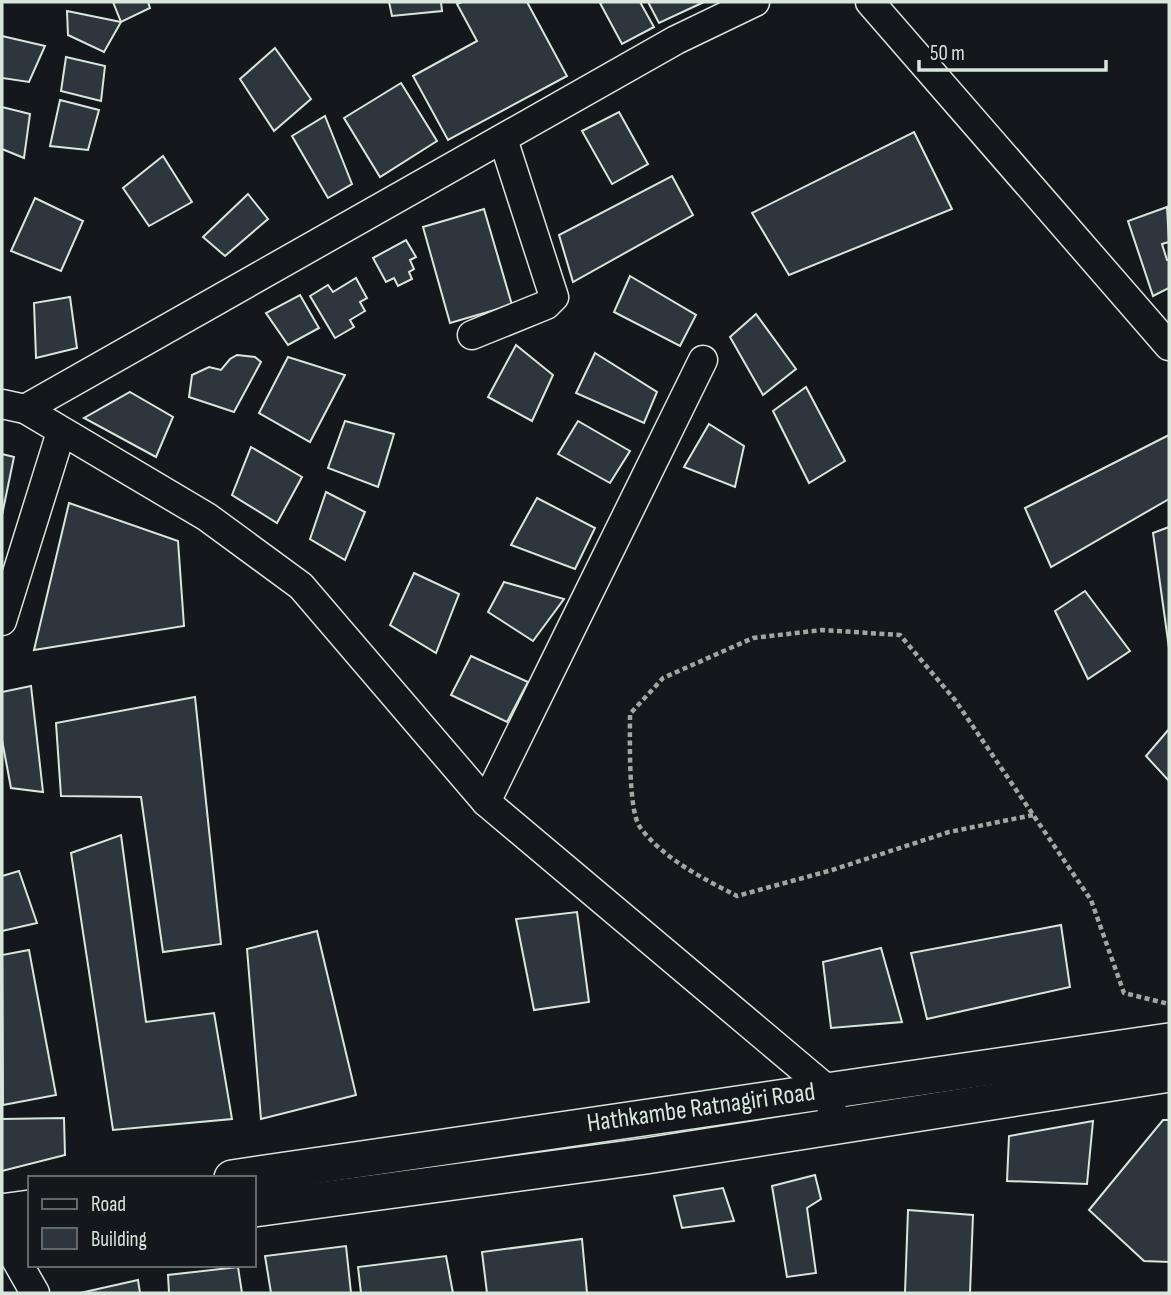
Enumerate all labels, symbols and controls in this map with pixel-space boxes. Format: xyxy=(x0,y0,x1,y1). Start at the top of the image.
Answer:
scale bar xyxy=(919,28,1106,72)
text: 50 m xyxy=(930,41,965,66)
street label: Hathkambe Ratnagiri Road xyxy=(585,1077,817,1139)
legend xyxy=(28,1176,256,1267)
text: Road xyxy=(91,1192,126,1217)
text: Building xyxy=(91,1227,147,1252)

